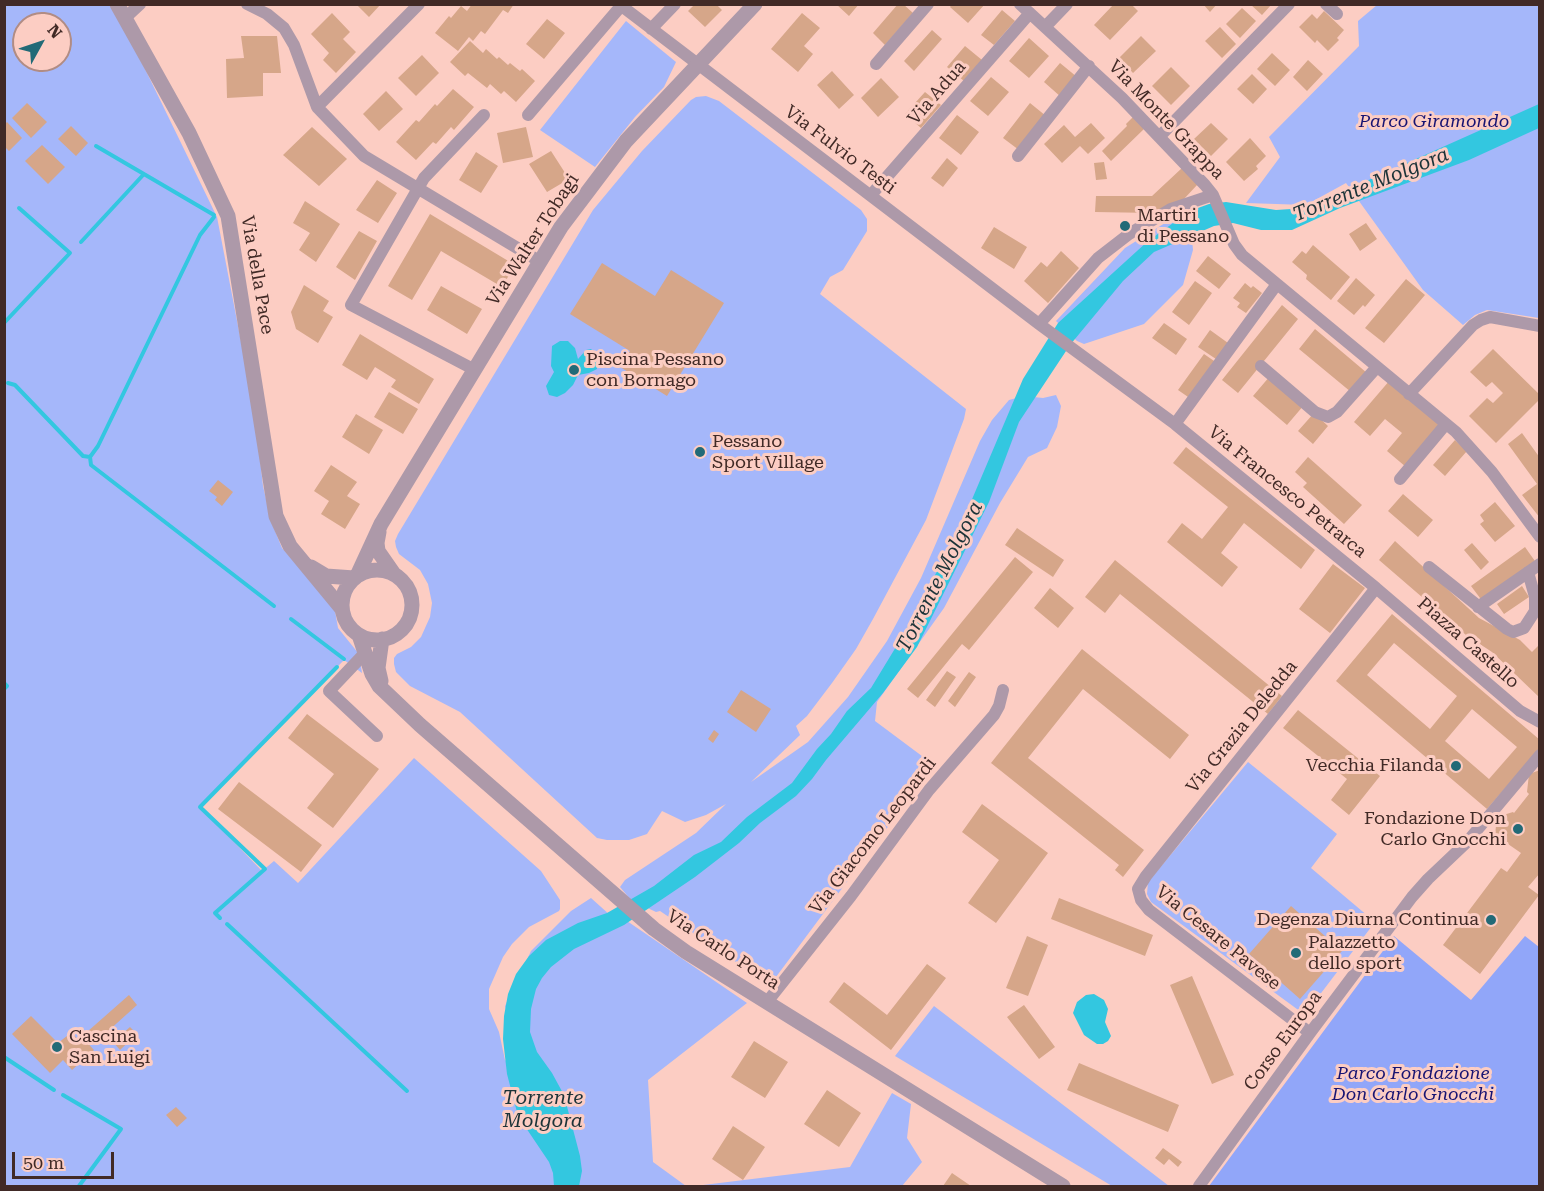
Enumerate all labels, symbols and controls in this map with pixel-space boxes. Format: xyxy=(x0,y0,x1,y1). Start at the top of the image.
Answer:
north arrow xyxy=(12,12,72,72)
text: N xyxy=(43,21,66,42)
street label: Via Monte Grappa xyxy=(1104,56,1228,184)
street label: Via Adua xyxy=(903,57,971,129)
street label: Via Fulvio Testi xyxy=(780,101,900,199)
park label: Parco Giramondo xyxy=(1359,111,1509,133)
water label: Torrente Molgora xyxy=(1290,143,1452,227)
street label: Via Walter Tobagi xyxy=(482,170,584,310)
place label: Martiri di Pessano xyxy=(1137,205,1229,248)
street label: Via della Pace xyxy=(236,214,278,336)
marker: Martiri di Pessano xyxy=(1118,219,1132,233)
place label: Piscina Pessano con Bornago xyxy=(586,349,724,392)
marker: Piscina Pessano con Bornago xyxy=(567,363,581,377)
street label: Via Francesco Petrarca xyxy=(1203,421,1371,563)
place label: Pessano Sport Village xyxy=(712,431,824,474)
marker: Pessano Sport Village xyxy=(693,445,707,459)
water label: Torrente Molgora xyxy=(892,498,988,656)
street label: Piazza Castello xyxy=(1413,593,1523,693)
street label: Via Grazia Deledda xyxy=(1182,656,1302,798)
street label: Via Giacomo Leopardi xyxy=(805,753,941,919)
place label: Vecchia Filanda xyxy=(1306,755,1444,777)
marker: Vecchia Filanda xyxy=(1449,759,1463,773)
place label: Fondazione Don Carlo Gnocchi xyxy=(1364,808,1506,850)
marker: Fondazione Don Carlo Gnocchi xyxy=(1511,822,1525,836)
street label: Via Cesare Pavese xyxy=(1151,881,1285,995)
street label: Via Carlo Porta xyxy=(663,906,783,994)
place label: Degenza Diurna Continua xyxy=(1256,909,1479,931)
marker: Degenza Diurna Continua xyxy=(1484,913,1498,927)
place label: Palazzetto dello sport xyxy=(1308,932,1402,974)
marker: Palazzetto dello sport xyxy=(1289,946,1303,960)
street label: Corso Europa xyxy=(1240,987,1326,1095)
place label: Cascina San Luigi xyxy=(69,1026,150,1068)
marker: Cascina San Luigi xyxy=(50,1040,64,1054)
park label: Parco Fondazione Don Carlo Gnocchi xyxy=(1332,1063,1494,1106)
water label: Torrente Molgora xyxy=(503,1086,583,1133)
scale bar xyxy=(15,1140,117,1178)
text: 50 m xyxy=(23,1152,64,1173)

